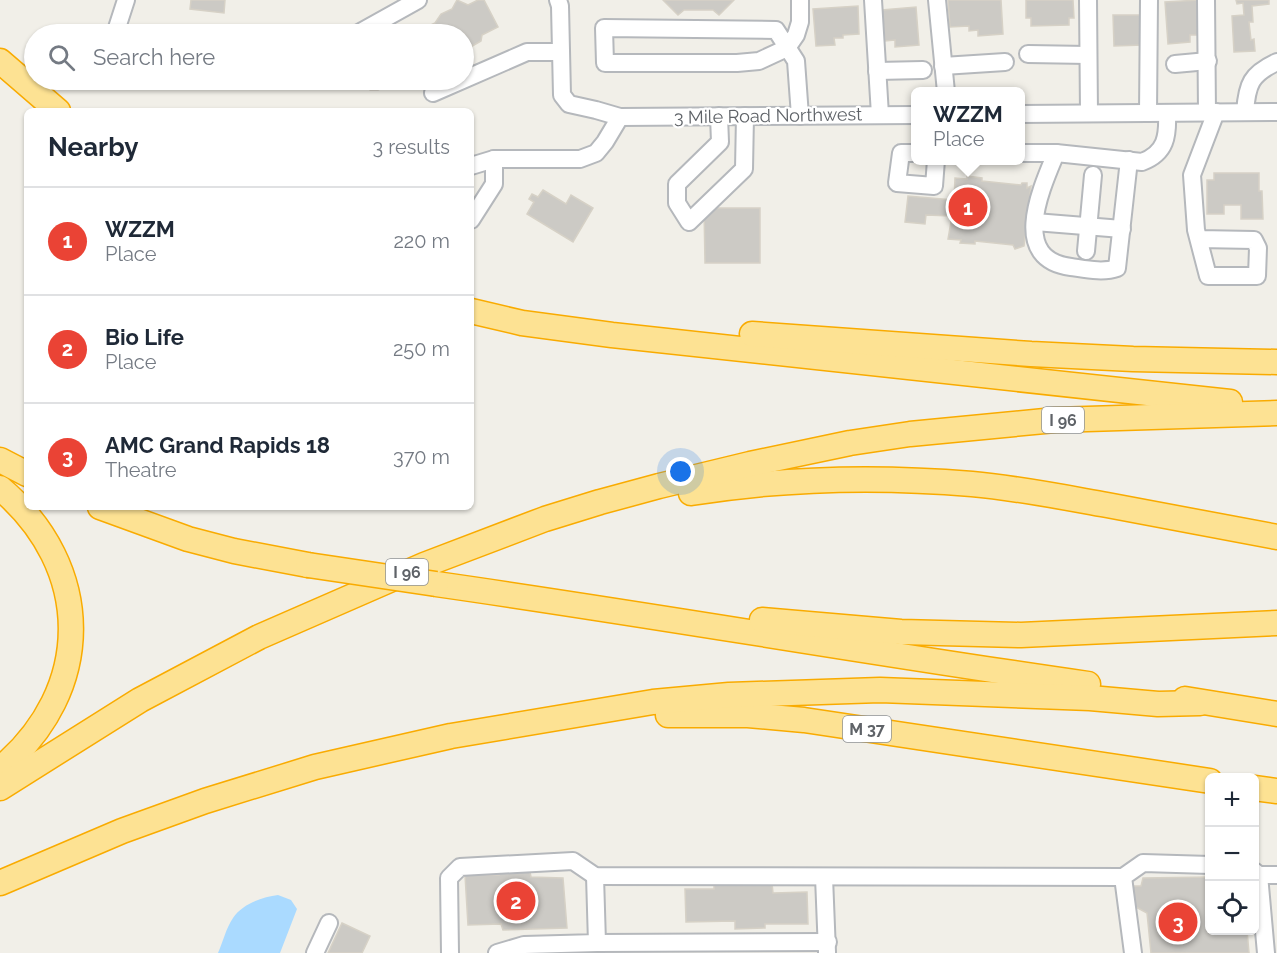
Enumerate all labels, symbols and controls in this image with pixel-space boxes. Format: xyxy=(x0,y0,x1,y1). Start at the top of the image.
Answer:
search box xyxy=(24,24,474,90)
icon: search xyxy=(45,41,78,74)
text: Search here xyxy=(93,44,215,70)
popup xyxy=(911,87,1025,165)
text: WZZM xyxy=(933,101,1003,127)
street label: 3 Mile Road Northwest xyxy=(674,103,862,128)
text: Place xyxy=(933,127,985,151)
text: Nearby xyxy=(48,132,138,162)
text: 3 results xyxy=(372,135,450,159)
pin: 1 xyxy=(948,184,988,230)
text: WZZM xyxy=(105,216,175,242)
text: 1 xyxy=(63,229,72,253)
text: 220 m xyxy=(393,229,450,253)
text: Place xyxy=(105,242,156,266)
text: Bio Life xyxy=(105,324,184,350)
text: 2 xyxy=(62,337,73,361)
text: 250 m xyxy=(393,337,450,361)
text: Place xyxy=(105,350,156,374)
road number: I 96 xyxy=(1042,407,1084,433)
text: AMC Grand Rapids 18 xyxy=(105,432,330,458)
text: 3 xyxy=(62,445,73,469)
text: 370 m xyxy=(393,445,450,469)
your location xyxy=(666,457,695,486)
text: Theatre xyxy=(105,458,177,482)
road number: I 96 xyxy=(386,559,428,585)
road number: M 37 xyxy=(843,716,891,742)
map controls xyxy=(1205,773,1259,935)
button: + xyxy=(1205,773,1259,827)
button: − xyxy=(1205,827,1259,881)
pin: 2 xyxy=(496,878,536,924)
button: locate xyxy=(1205,881,1259,935)
pin: 3 xyxy=(1158,900,1198,944)

